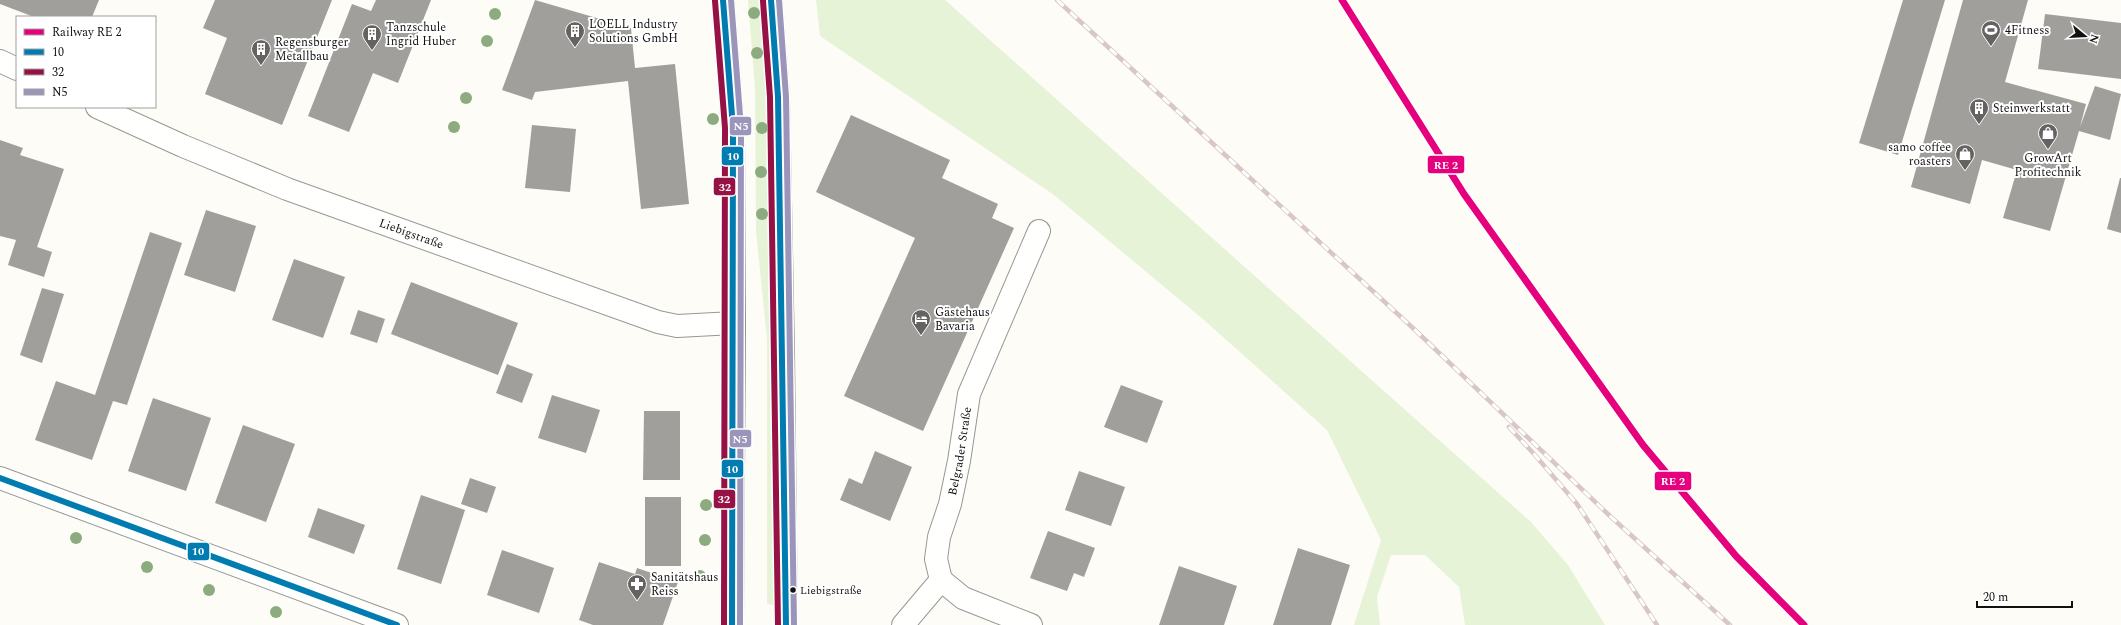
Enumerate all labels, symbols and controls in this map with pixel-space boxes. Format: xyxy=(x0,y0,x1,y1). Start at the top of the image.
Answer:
place label: LOELL Industry Solutions GmbH xyxy=(589,15,678,48)
legend xyxy=(16,16,156,108)
north arrow xyxy=(2065,16,2105,56)
place label: Tanzschule Ingrid Huber xyxy=(386,18,456,51)
sports icon: 4Fitness xyxy=(1980,19,2002,47)
building icon: LOELL Industry Solutions GmbH xyxy=(564,20,586,48)
place label: 4Fitness xyxy=(2005,21,2049,40)
text: Railway RE 2 xyxy=(52,23,122,42)
building icon: Tanzschule Ingrid Huber xyxy=(361,23,383,51)
text: N xyxy=(2085,32,2104,46)
place label: Regensburger Metallbau xyxy=(275,33,348,66)
building icon: Regensburger Metallbau xyxy=(250,38,272,66)
text: 10 xyxy=(52,43,64,62)
text: 32 xyxy=(52,63,64,82)
text: N5 xyxy=(52,83,68,102)
building icon: Steinwerkstatt xyxy=(1968,97,1990,125)
place label: Steinwerkstatt xyxy=(1993,99,2070,118)
line badge: N5 xyxy=(729,116,752,136)
text: N5 xyxy=(733,118,749,135)
shop icon: GrowArt Profitechnik xyxy=(2037,122,2059,150)
place label: samo coffee roasters xyxy=(1888,138,1951,171)
shop icon: samo coffee roasters xyxy=(1954,143,1976,171)
line badge: 10 xyxy=(721,146,744,166)
text: 10 xyxy=(727,148,739,165)
place label: GrowArt Profitechnik xyxy=(2015,149,2082,182)
line badge: RE 2 xyxy=(1427,155,1465,174)
text: RE 2 xyxy=(1434,157,1458,174)
line badge: 32 xyxy=(713,177,736,196)
text: 32 xyxy=(719,179,731,196)
street label: Liebigstraße xyxy=(376,214,446,254)
place label: Gästehaus Bavaria xyxy=(935,303,990,336)
hotel icon: Gästehaus Bavaria xyxy=(910,308,932,336)
street label: Belgrader Straße xyxy=(943,405,977,497)
line badge: N5 xyxy=(729,429,752,448)
text: N5 xyxy=(732,431,748,448)
line badge: 10 xyxy=(721,459,744,478)
text: 10 xyxy=(726,461,738,478)
line badge: RE 2 xyxy=(1654,471,1692,491)
text: RE 2 xyxy=(1661,473,1685,490)
line badge: 32 xyxy=(713,489,736,509)
text: 32 xyxy=(718,491,730,508)
line badge: 10 xyxy=(187,542,210,561)
text: 10 xyxy=(192,543,204,560)
place label: Sanitätshaus Reiss xyxy=(651,568,718,601)
pharmacy icon: Sanitätshaus Reiss xyxy=(626,573,648,601)
place label: Liebigstraße xyxy=(800,582,862,599)
scale bar xyxy=(1977,583,2072,609)
marker: Liebigstraße xyxy=(788,585,798,595)
text: 20 m xyxy=(1983,588,2008,607)

